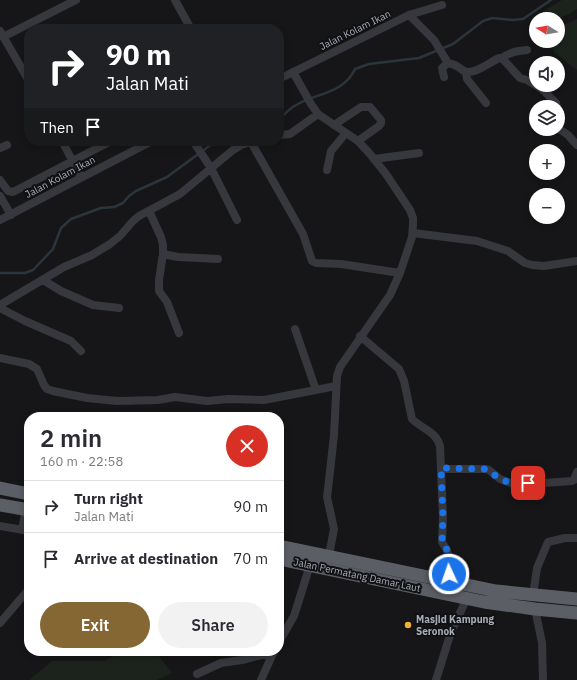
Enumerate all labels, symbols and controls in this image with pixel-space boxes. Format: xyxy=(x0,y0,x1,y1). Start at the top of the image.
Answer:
street label: Jalan Kolam Ikan xyxy=(317,7,393,53)
north arrow xyxy=(529,12,565,48)
map controls xyxy=(529,12,565,224)
text: 90 m xyxy=(106,36,171,73)
icon: right xyxy=(40,40,92,92)
button: sound xyxy=(529,56,565,92)
text: Jalan Mati xyxy=(106,72,189,95)
button: layers xyxy=(529,100,565,136)
icon: arrive xyxy=(82,116,104,138)
text: Then xyxy=(40,118,74,137)
button: + xyxy=(529,144,565,180)
street label: Jalan Kolam Ikan xyxy=(23,153,97,201)
button: − xyxy=(529,188,565,224)
text: 2 min xyxy=(40,422,102,454)
button: close xyxy=(226,425,268,467)
text: 160 m · 22:58 xyxy=(40,453,123,470)
pin xyxy=(511,466,545,500)
icon: arrive xyxy=(517,472,539,494)
text: Turn right xyxy=(74,489,143,508)
icon: right xyxy=(40,496,62,518)
text: 90 m xyxy=(233,497,268,516)
text: Jalan Mati xyxy=(74,508,134,525)
icon: arrive xyxy=(40,548,62,570)
text: Arrive at destination xyxy=(74,549,218,568)
text: 70 m xyxy=(233,549,268,568)
position arrow xyxy=(428,553,470,595)
street label: Jalan Permatang Damar Laut xyxy=(292,555,422,595)
button: Exit xyxy=(40,602,150,648)
button: Share xyxy=(158,602,268,648)
place label: Masjid Kampung Seronok xyxy=(416,613,495,638)
marker: Masjid Kampung Seronok xyxy=(403,620,413,630)

